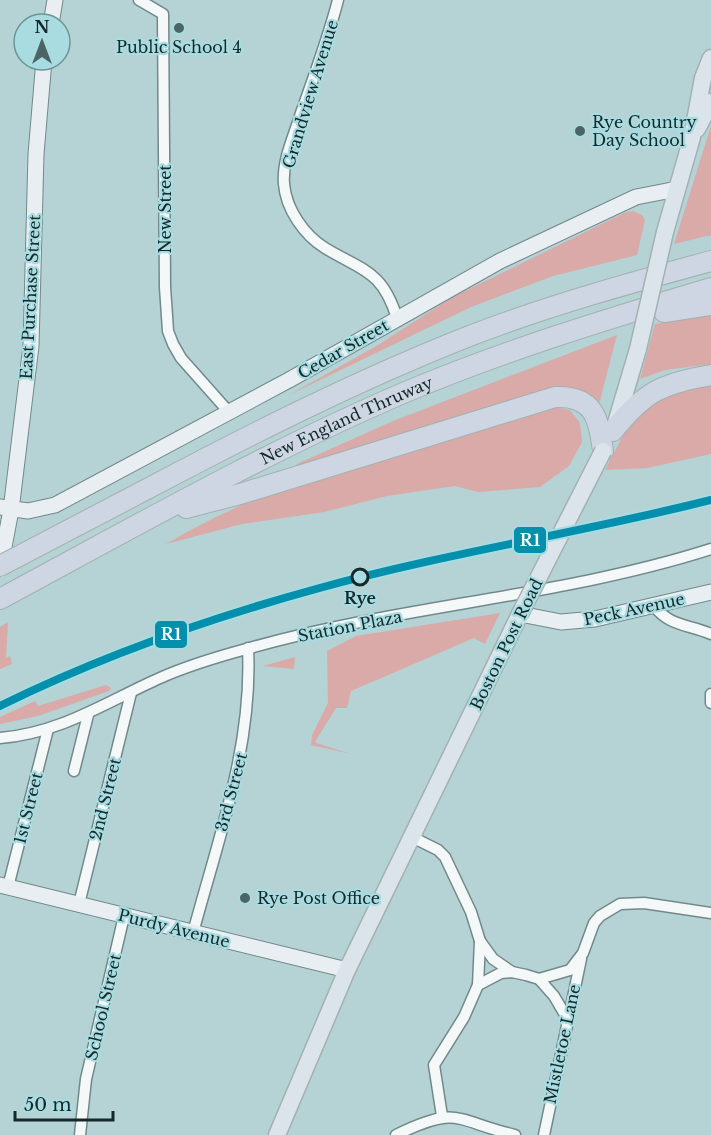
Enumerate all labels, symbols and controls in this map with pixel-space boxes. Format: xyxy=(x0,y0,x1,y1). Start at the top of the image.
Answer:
north arrow xyxy=(12,12,72,72)
text: N xyxy=(34,17,50,37)
street label: Grandview Avenue xyxy=(278,17,342,171)
marker: Public School 4 xyxy=(172,21,186,35)
place label: Public School 4 xyxy=(116,37,242,57)
place label: Rye Country Day School xyxy=(592,112,697,150)
marker: Rye Country Day School xyxy=(573,124,587,138)
street label: New Street xyxy=(155,165,175,253)
street label: East Purchase Street xyxy=(16,214,44,380)
street label: Cedar Street xyxy=(294,315,392,383)
street label: New England Thruway xyxy=(257,372,436,469)
line badge: R1 xyxy=(513,526,547,554)
text: R1 xyxy=(520,530,540,550)
marker: Rye xyxy=(351,568,369,586)
street label: Boston Post Road xyxy=(466,575,547,713)
place label: Rye xyxy=(344,588,376,608)
street label: Peck Avenue xyxy=(582,589,686,629)
street label: Station Plaza xyxy=(296,606,404,646)
line badge: R1 xyxy=(154,620,188,649)
text: R1 xyxy=(161,624,181,644)
street label: 3rd Street xyxy=(211,750,251,834)
street label: 2nd Street xyxy=(85,756,125,842)
street label: 1st Street xyxy=(9,770,47,846)
place label: Rye Post Office xyxy=(257,888,380,908)
marker: Rye Post Office xyxy=(238,891,252,905)
street label: Purdy Avenue xyxy=(116,904,232,952)
street label: School Street xyxy=(81,952,125,1062)
street label: Mistletoe Lane xyxy=(540,982,584,1106)
scale bar xyxy=(15,1084,112,1122)
text: 50 m xyxy=(24,1094,72,1116)

